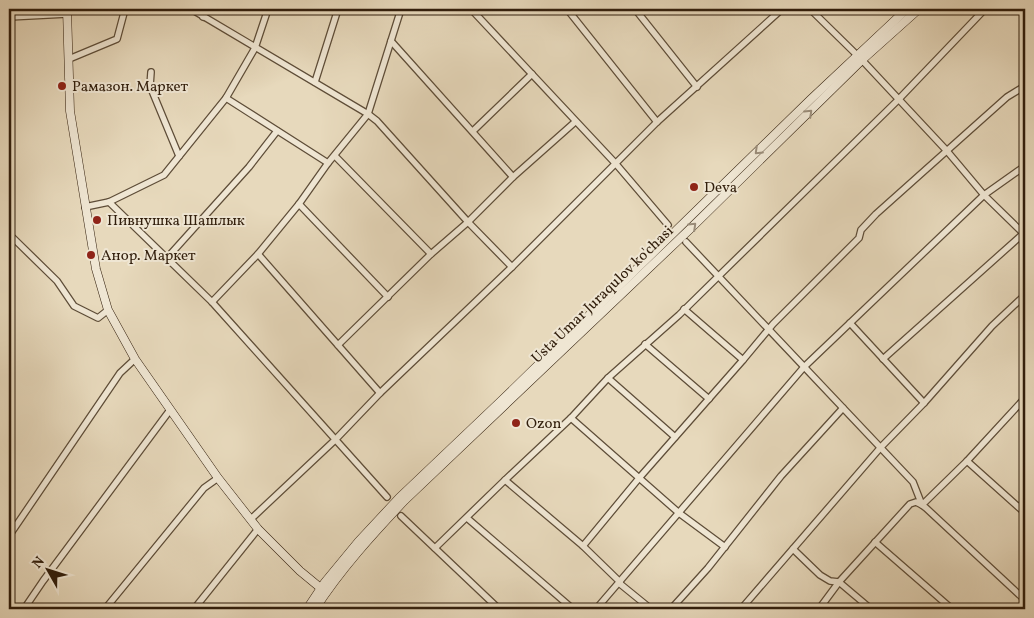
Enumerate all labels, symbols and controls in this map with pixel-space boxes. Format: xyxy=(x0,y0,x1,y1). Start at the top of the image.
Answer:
place label: Рамазон. Маркет xyxy=(72,77,188,98)
marker: Рамазон. Маркет xyxy=(56,80,68,92)
one-way arrow xyxy=(803,110,812,119)
one-way arrow xyxy=(754,145,763,154)
place label: Deva xyxy=(704,178,737,199)
marker: Deva xyxy=(688,181,700,193)
place label: Пивнушка Шашлык xyxy=(107,211,245,232)
marker: Пивнушка Шашлык xyxy=(91,214,103,226)
street label: Usta Umar Juraqulov ko'chasi xyxy=(527,221,679,369)
one-way arrow xyxy=(687,223,696,232)
place label: Анор. Маркет xyxy=(101,246,196,267)
marker: Анор. Маркет xyxy=(85,249,97,261)
place label: Ozon xyxy=(526,414,561,435)
marker: Ozon xyxy=(510,417,522,429)
north arrow xyxy=(22,546,72,596)
text: N xyxy=(28,553,50,573)

